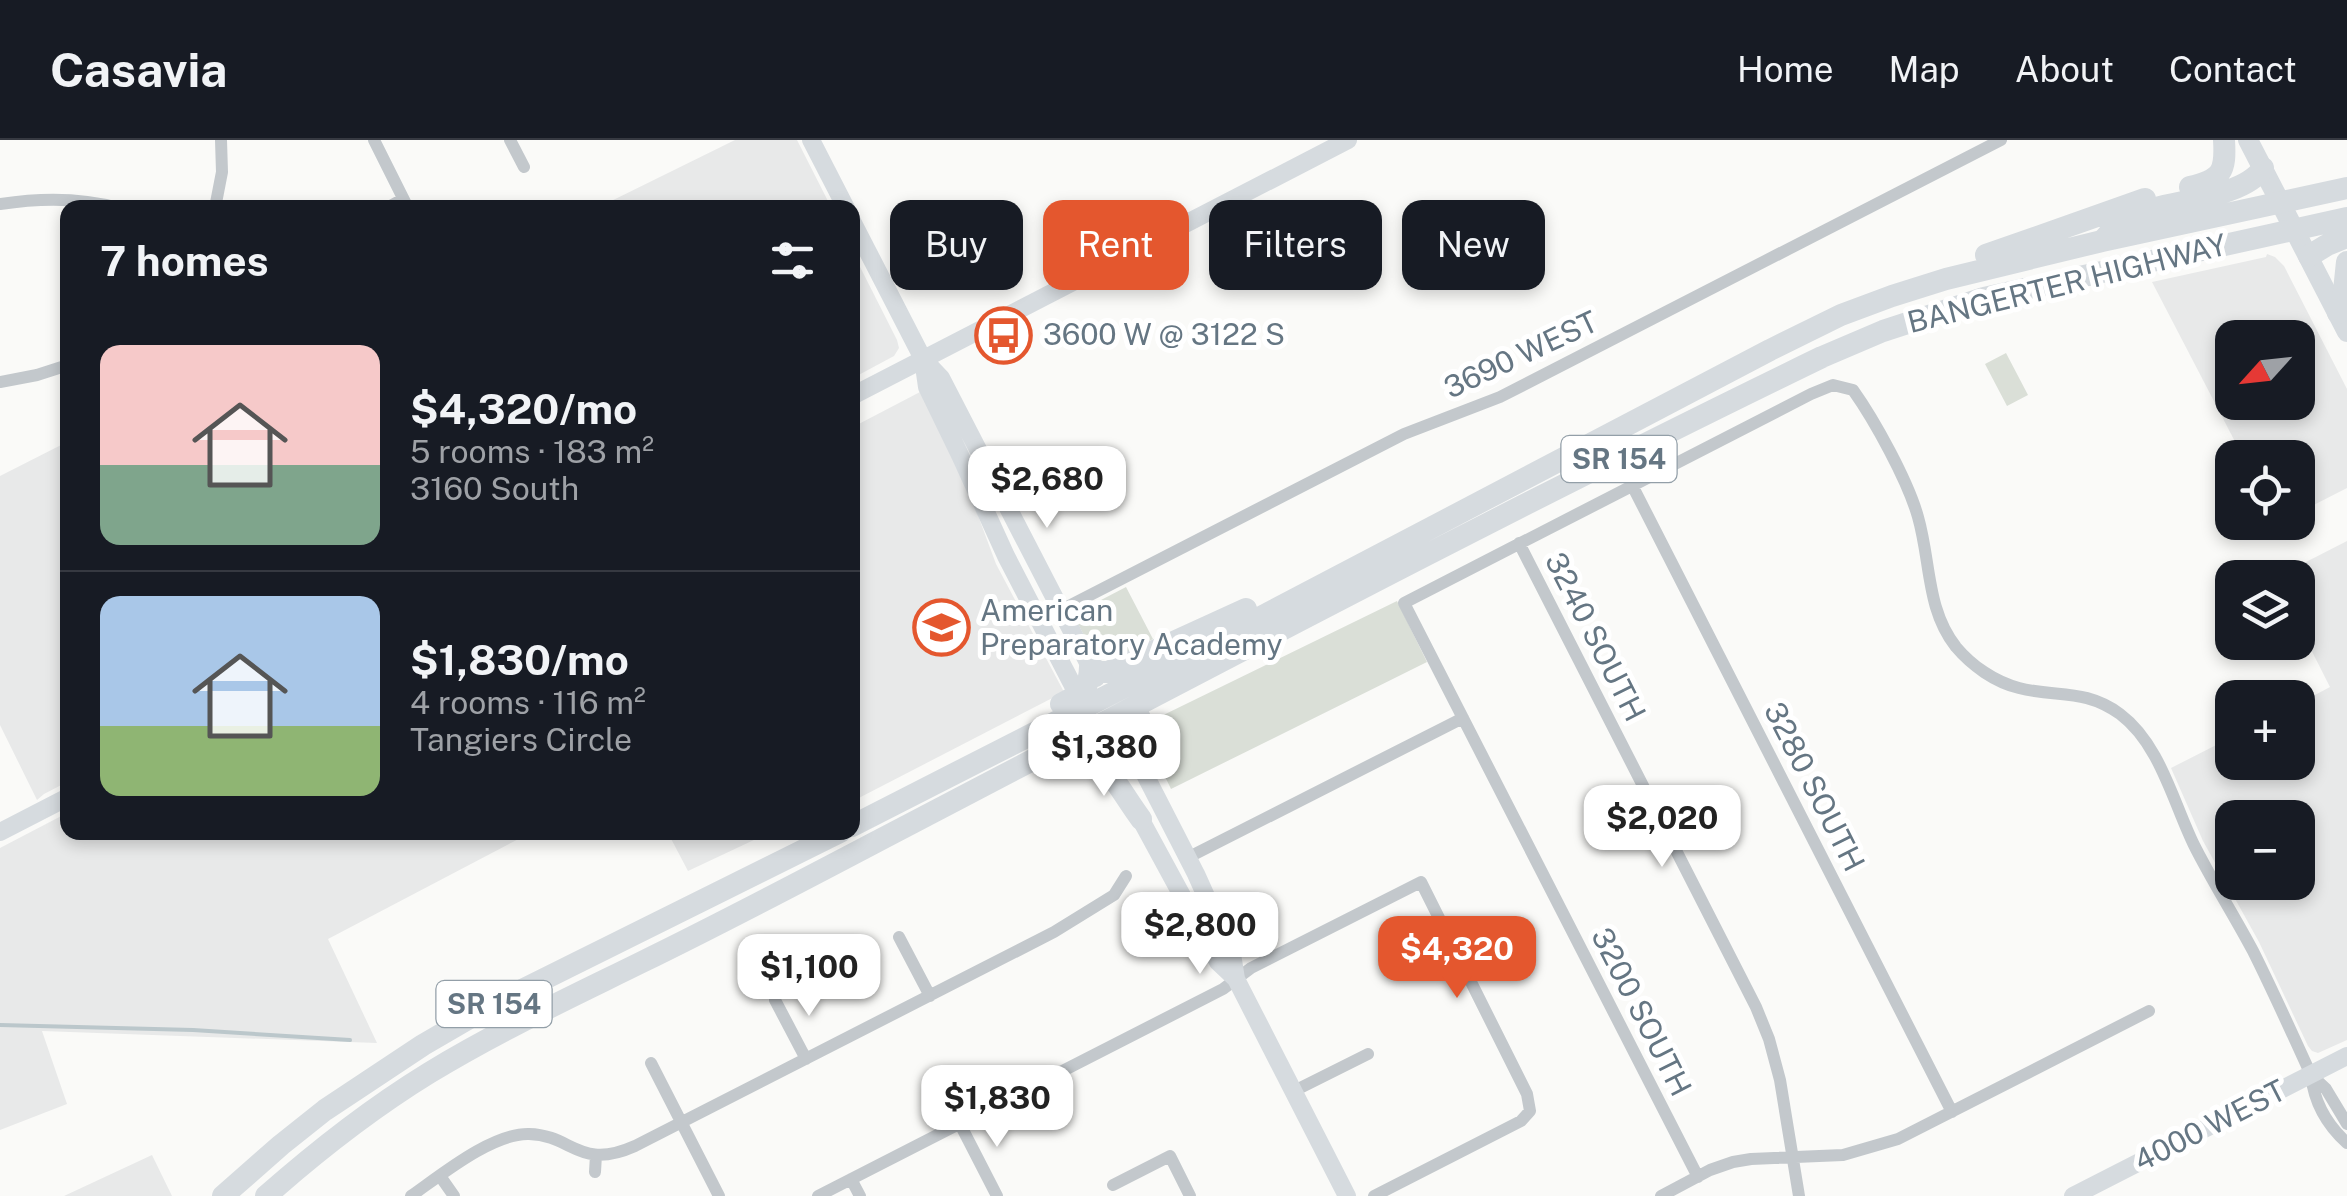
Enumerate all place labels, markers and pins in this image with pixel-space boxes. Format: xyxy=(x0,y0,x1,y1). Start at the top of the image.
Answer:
bus stop icon: 3600 W @ 3122 S xyxy=(974,305,1034,365)
place label: 3600 W @ 3122 S xyxy=(1043,316,1285,352)
pin: $2,680 xyxy=(966,446,1128,531)
place label: American Preparatory Academy xyxy=(980,592,1283,662)
school or university icon: American Preparatory Academy xyxy=(911,598,971,658)
pin: $1,380 xyxy=(1023,714,1185,799)
pin: $2,020 xyxy=(1581,785,1743,870)
pin: $2,800 xyxy=(1119,892,1281,977)
pin: $4,320 xyxy=(1376,916,1538,1001)
pin: $1,100 xyxy=(728,934,890,1019)
pin: $1,830 xyxy=(916,1065,1078,1150)

